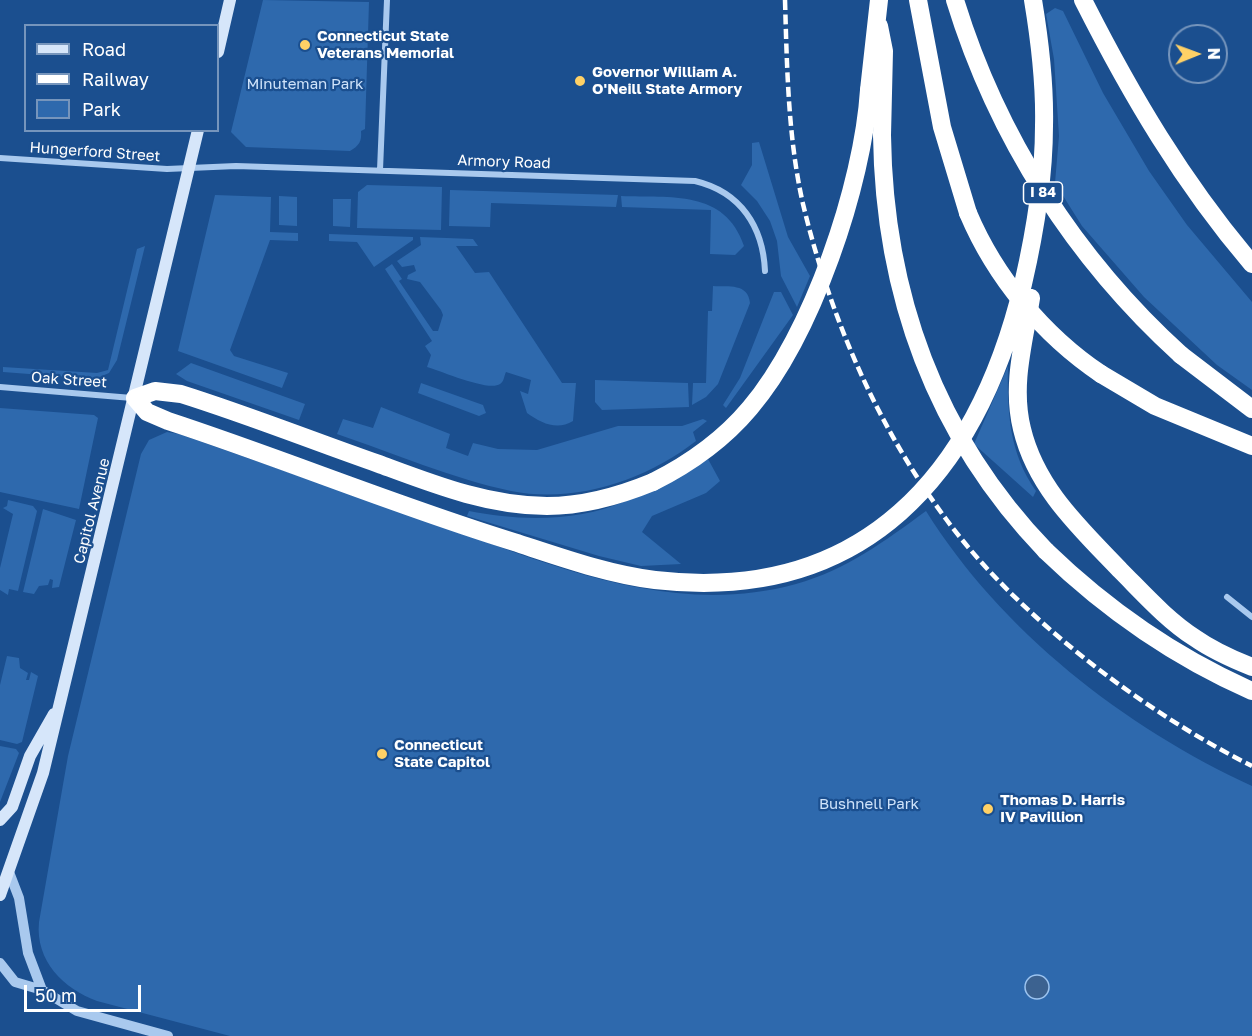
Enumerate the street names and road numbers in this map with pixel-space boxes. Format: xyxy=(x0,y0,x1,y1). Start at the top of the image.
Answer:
street label: Hungerford Street xyxy=(29,138,161,166)
street label: Armory Road xyxy=(457,151,551,173)
road number: I 84 xyxy=(1024,182,1062,204)
street label: Oak Street xyxy=(30,368,108,392)
street label: Capitol Avenue xyxy=(70,456,114,566)

